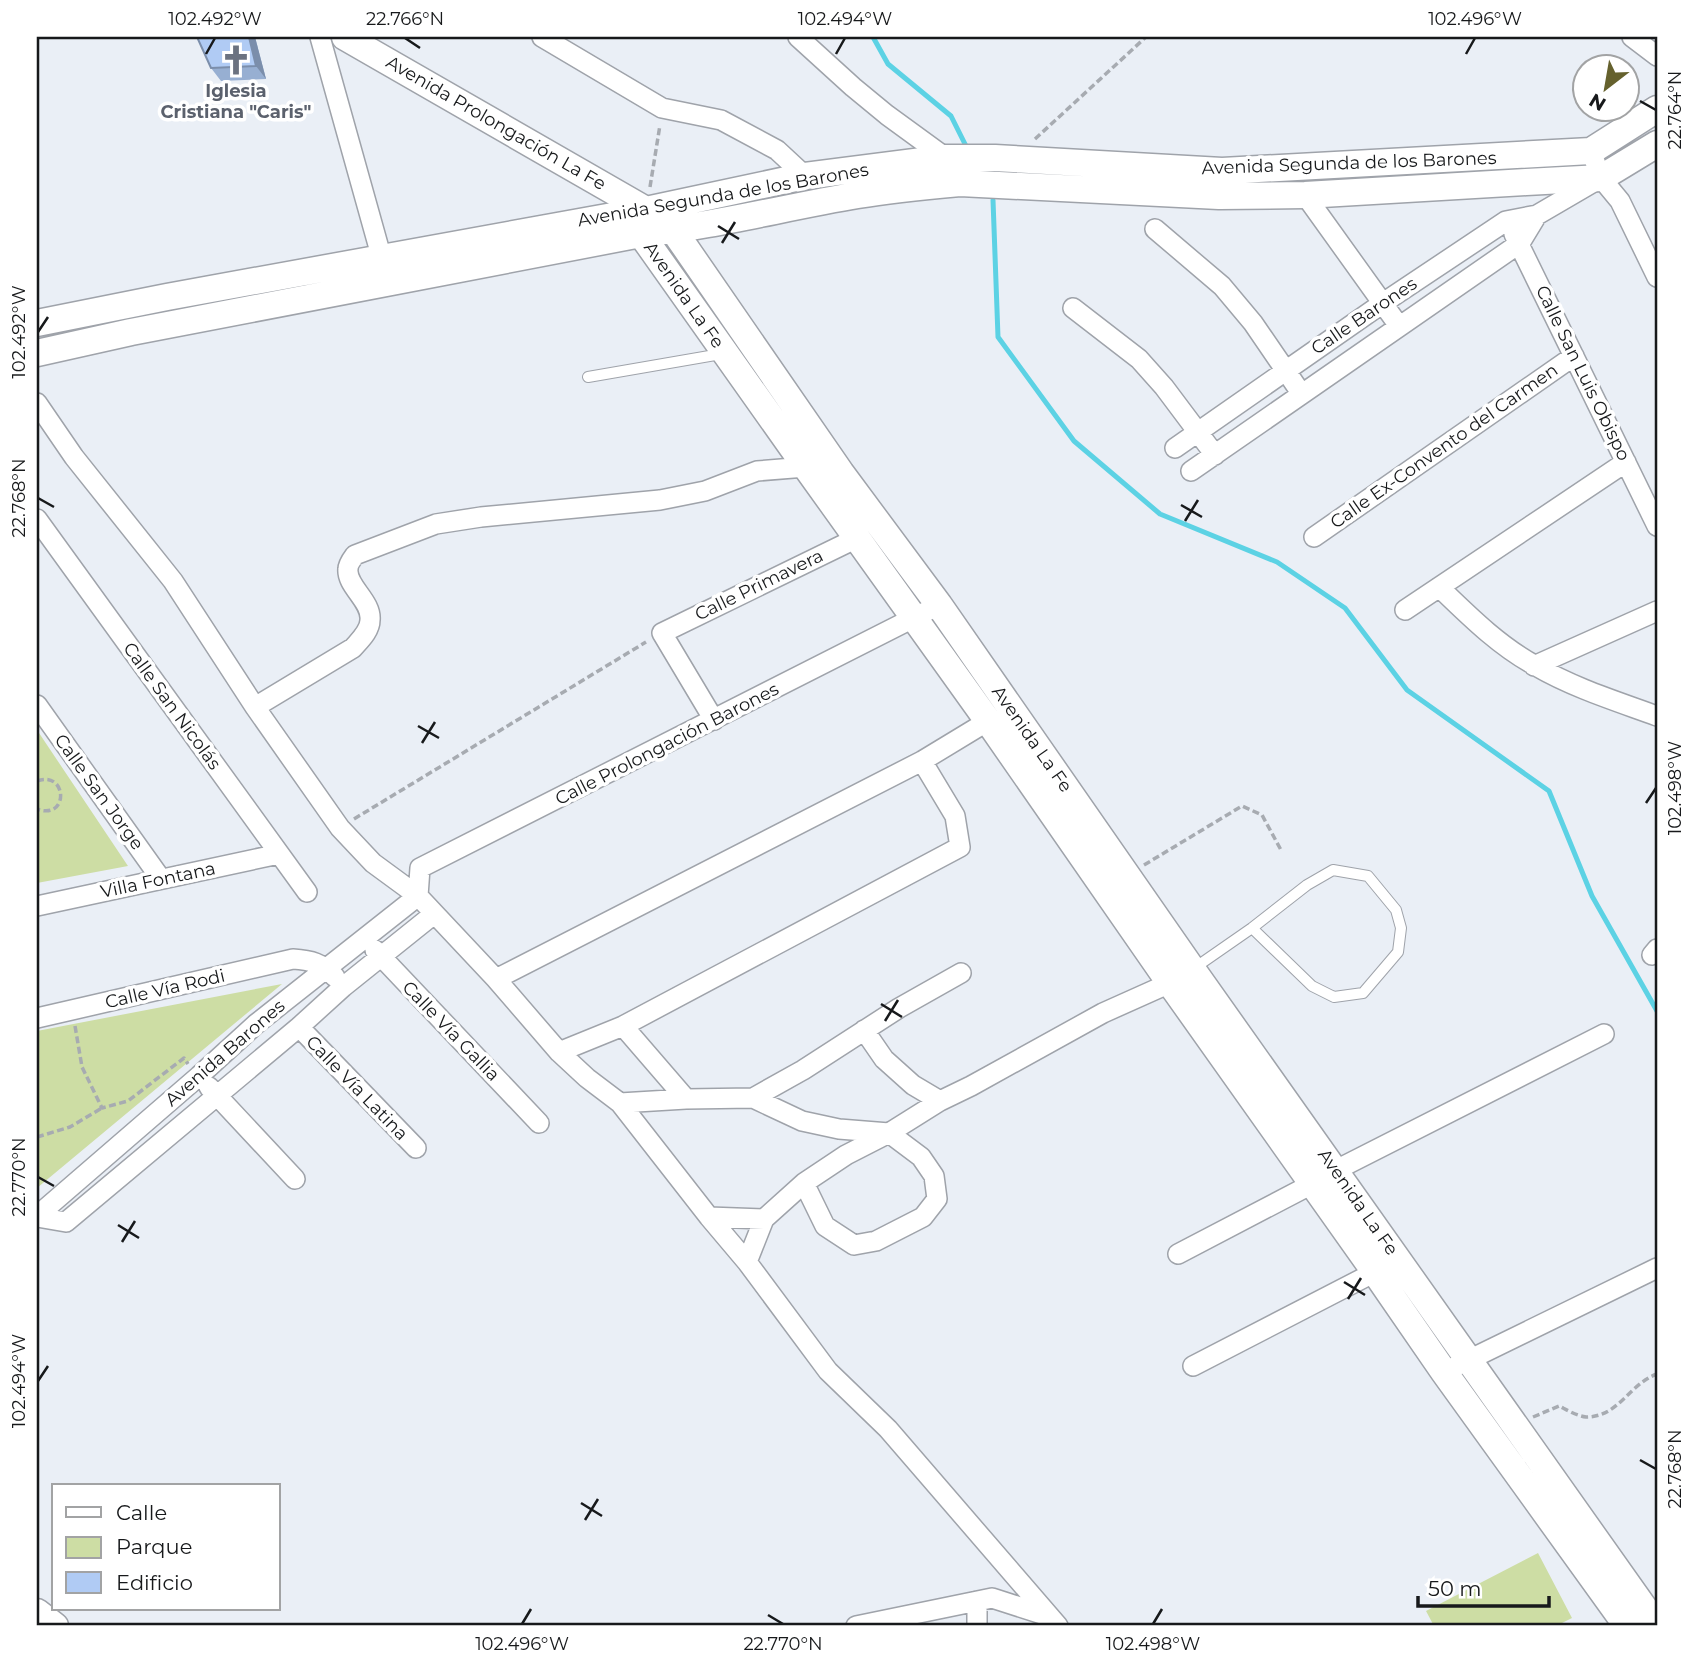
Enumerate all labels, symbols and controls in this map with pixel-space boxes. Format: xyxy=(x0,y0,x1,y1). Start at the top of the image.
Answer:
text: 102.492°W xyxy=(168,8,262,30)
text: 22.766°N xyxy=(366,8,444,30)
text: 102.494°W xyxy=(798,8,892,30)
text: 102.496°W xyxy=(1428,8,1522,30)
church icon: Iglesia Cristiana "Caris" xyxy=(219,43,253,77)
street label: Avenida Prolongación La Fe xyxy=(382,51,610,195)
north arrow xyxy=(1572,52,1642,122)
text: 22.764°N xyxy=(1664,71,1686,149)
place label: Iglesia Cristiana "Caris" xyxy=(161,80,311,123)
text: N xyxy=(1585,88,1610,116)
street label: Avenida Segunda de los Barones xyxy=(1201,147,1497,179)
street label: Avenida Segunda de los Barones xyxy=(576,159,870,231)
street label: Avenida La Fe xyxy=(639,237,729,353)
street label: Calle Barones xyxy=(1307,272,1421,359)
street label: Calle San Luis Obispo xyxy=(1531,282,1635,464)
text: 102.492°W xyxy=(8,285,30,379)
street label: Calle Ex-Convento del Carmen xyxy=(1326,359,1562,533)
text: 22.768°N xyxy=(8,458,30,538)
street label: Calle Primavera xyxy=(691,544,827,626)
street label: Calle San Nicolás xyxy=(118,638,226,774)
street label: Calle Prolongación Barones xyxy=(552,678,783,810)
street label: Avenida La Fe xyxy=(987,681,1077,797)
street label: Calle San Jorge xyxy=(50,730,148,854)
text: 102.498°W xyxy=(1664,741,1686,835)
street label: Villa Fontana xyxy=(98,857,218,903)
street label: Calle Vía Rodi xyxy=(103,965,227,1013)
street label: Calle Vía Gallia xyxy=(398,976,504,1086)
street label: Avenida Barones xyxy=(161,995,290,1111)
street label: Calle Vía Latina xyxy=(301,1031,413,1145)
text: 22.770°N xyxy=(8,1137,30,1217)
street label: Avenida La Fe xyxy=(1313,1144,1403,1260)
text: 102.494°W xyxy=(8,1334,30,1428)
text: 22.768°N xyxy=(1664,1429,1686,1509)
legend xyxy=(52,1484,280,1610)
text: Calle xyxy=(116,1500,167,1525)
text: Parque xyxy=(116,1534,192,1559)
scale bar xyxy=(1418,1565,1549,1609)
text: Edificio xyxy=(116,1570,193,1595)
text: 50 m xyxy=(1428,1576,1482,1601)
text: 102.496°W xyxy=(475,1633,569,1655)
text: 22.770°N xyxy=(743,1633,823,1655)
text: 102.498°W xyxy=(1106,1633,1200,1655)

